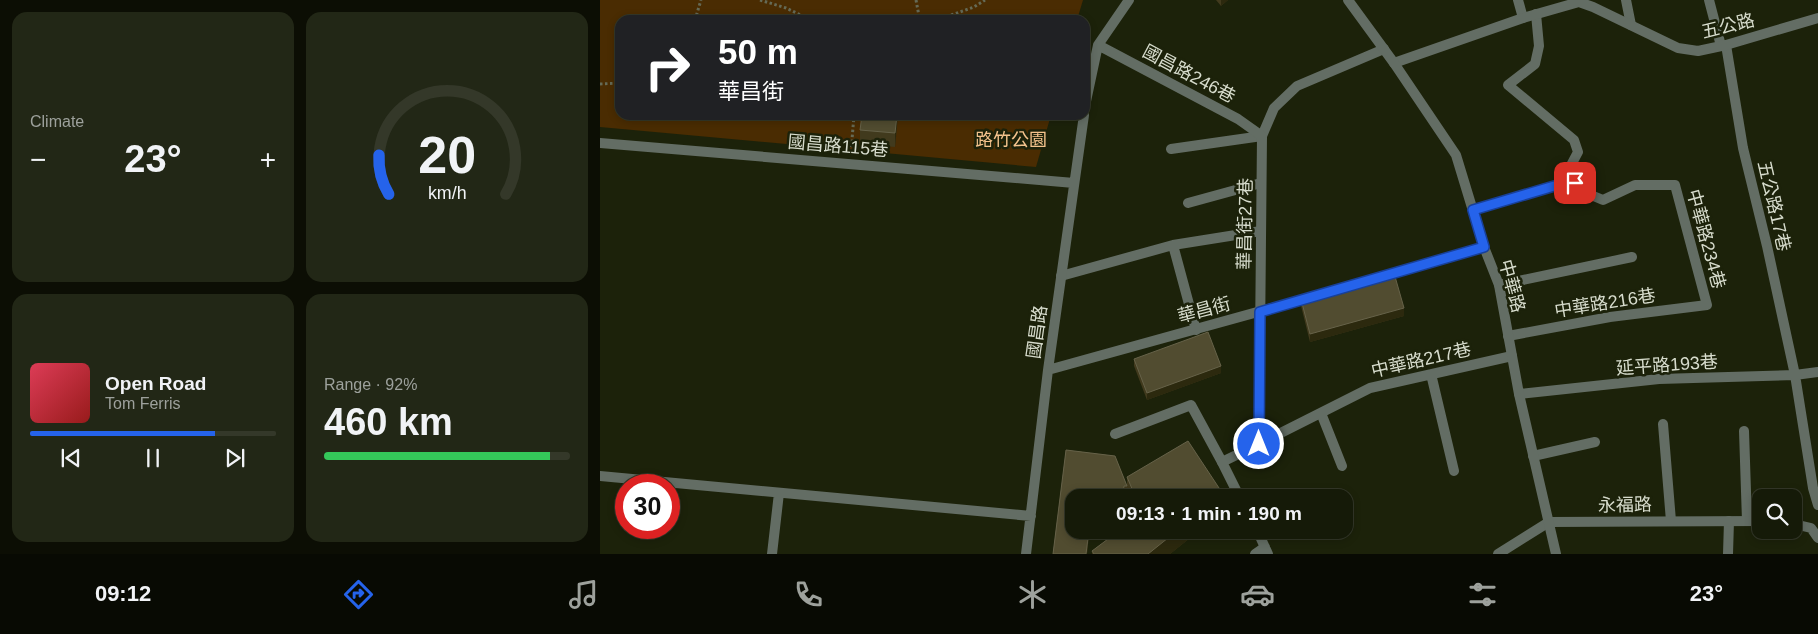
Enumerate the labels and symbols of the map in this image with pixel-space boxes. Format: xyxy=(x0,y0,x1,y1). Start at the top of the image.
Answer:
street label: 五公路 xyxy=(1699,10,1757,42)
street label: 國昌路246巷 xyxy=(1139,41,1239,107)
park label: 路竹公園 xyxy=(975,130,1047,150)
street label: 國昌路115巷 xyxy=(787,132,889,160)
street label: 五公路17巷 xyxy=(1754,159,1794,253)
pin xyxy=(1554,162,1596,204)
street label: 華昌街27巷 xyxy=(1234,178,1256,270)
street label: 中華路234巷 xyxy=(1683,187,1729,291)
street label: 中華路 xyxy=(1495,257,1529,315)
street label: 中華路216巷 xyxy=(1553,285,1657,321)
street label: 華昌街 xyxy=(1175,293,1233,327)
street label: 國昌路 xyxy=(1023,304,1051,360)
street label: 中華路217巷 xyxy=(1369,339,1473,381)
street label: 延平路193巷 xyxy=(1615,351,1719,379)
position arrow xyxy=(1232,417,1284,469)
speed limit sign: 30 xyxy=(615,474,680,539)
street label: 永福路 xyxy=(1598,495,1652,515)

